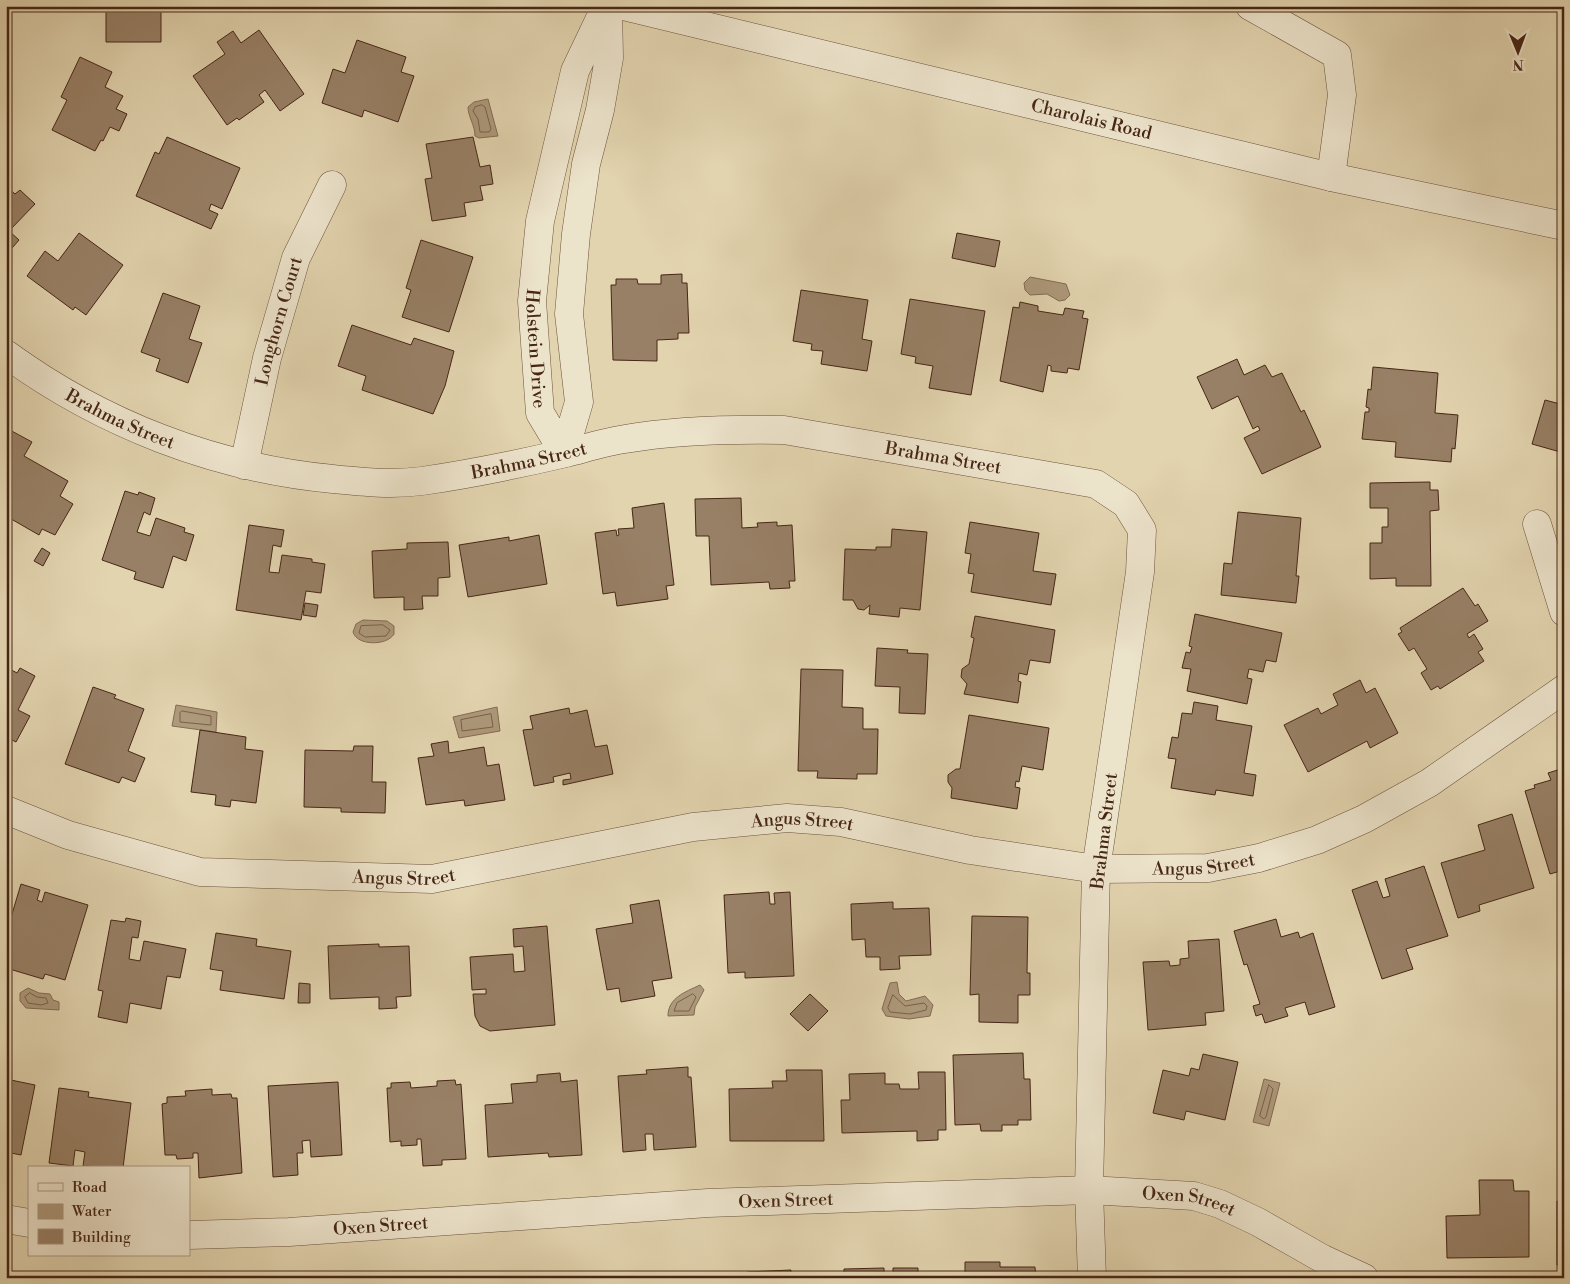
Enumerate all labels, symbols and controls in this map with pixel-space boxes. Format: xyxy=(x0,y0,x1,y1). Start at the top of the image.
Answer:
north arrow xyxy=(1492,28,1542,78)
text: N xyxy=(1513,55,1524,73)
street label: Charolais Road xyxy=(1029,94,1155,146)
street label: Longhorn Court xyxy=(250,253,308,388)
street label: Holstein Drive xyxy=(520,288,551,409)
street label: Brahma Street xyxy=(61,384,178,455)
street label: Brahma Street xyxy=(468,437,590,485)
street label: Brahma Street xyxy=(882,437,1004,480)
street label: Brahma Street xyxy=(1086,771,1123,892)
street label: Angus Street xyxy=(749,807,857,837)
street label: Angus Street xyxy=(1151,848,1257,881)
street label: Angus Street xyxy=(351,863,458,891)
legend xyxy=(28,1166,190,1256)
text: Road xyxy=(72,1178,107,1197)
street label: Oxen Street xyxy=(1141,1182,1240,1222)
street label: Oxen Street xyxy=(738,1188,835,1214)
text: Water xyxy=(71,1202,112,1221)
street label: Oxen Street xyxy=(332,1211,430,1241)
text: Building xyxy=(71,1228,131,1247)

